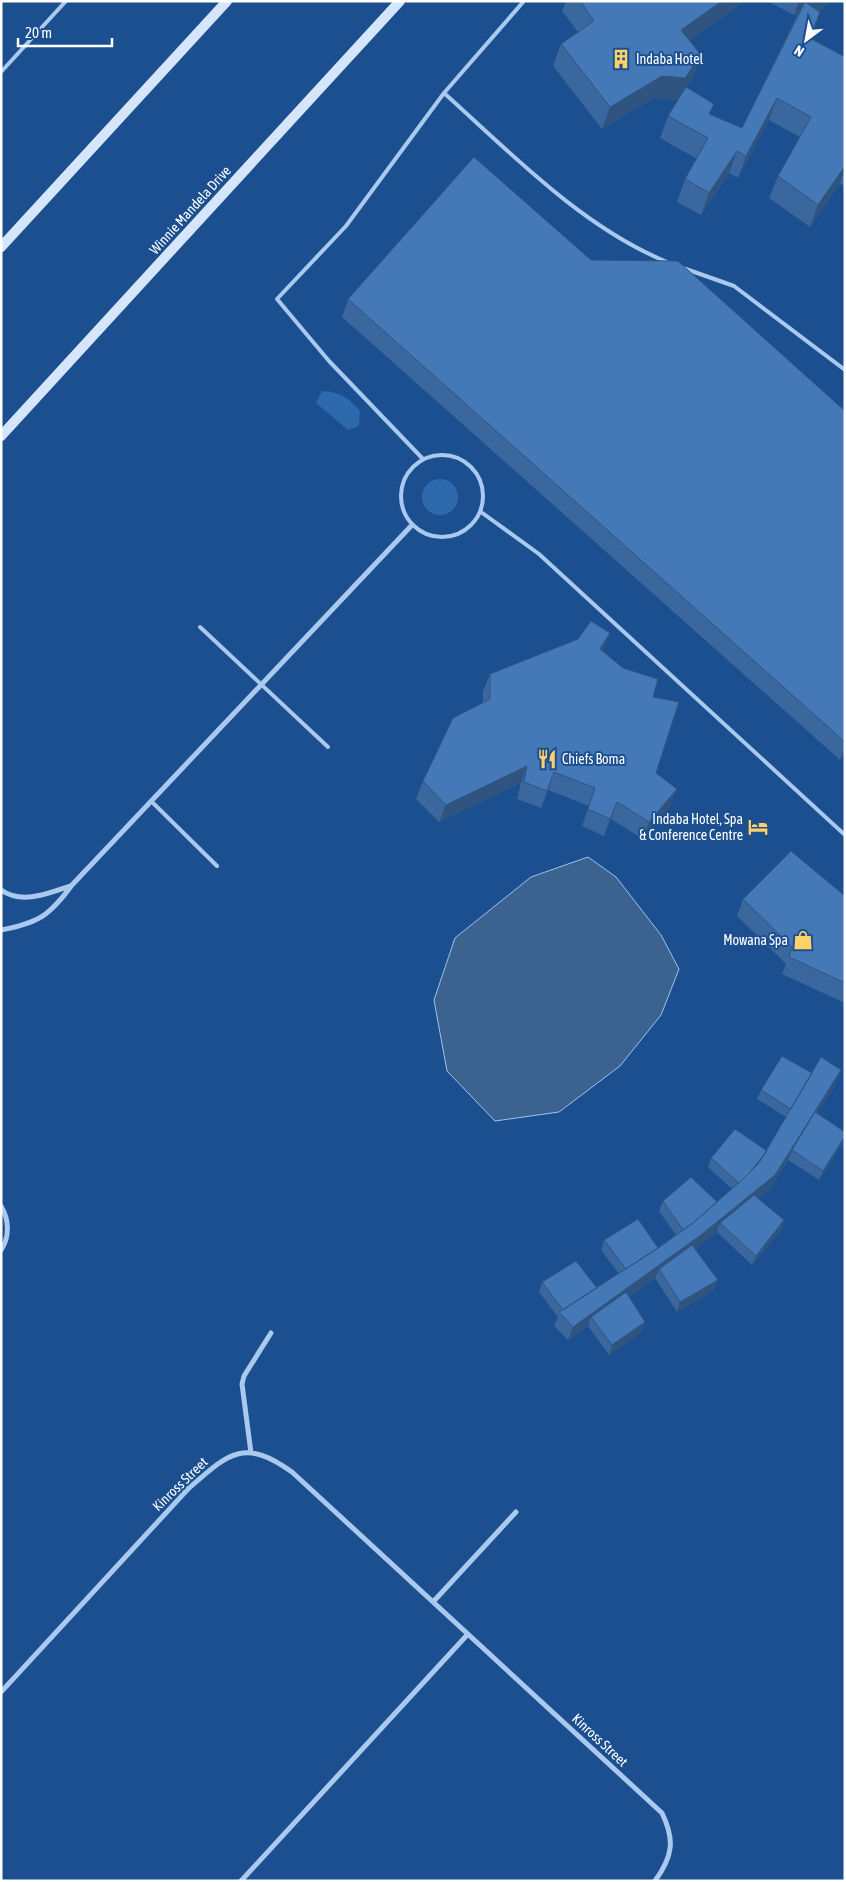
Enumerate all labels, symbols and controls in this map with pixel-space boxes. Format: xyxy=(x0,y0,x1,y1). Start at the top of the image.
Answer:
scale bar xyxy=(18,15,111,47)
north arrow xyxy=(781,15,831,65)
text: 20 m xyxy=(25,24,52,41)
text: N xyxy=(791,42,807,60)
building icon: Indaba Hotel xyxy=(610,48,632,70)
place label: Indaba Hotel xyxy=(636,51,704,67)
street label: Winnie Mandela Drive xyxy=(146,162,234,258)
restaurant icon: Chiefs Boma xyxy=(536,748,558,770)
place label: Chiefs Boma xyxy=(562,751,625,767)
place label: Indaba Hotel, Spa & Conference Centre xyxy=(639,811,743,843)
hotel icon: Indaba Hotel, Spa & Conference Centre xyxy=(747,816,769,838)
shop icon: Mowana Spa xyxy=(792,929,814,951)
place label: Mowana Spa xyxy=(723,932,788,948)
street label: Kinross Street xyxy=(149,1454,211,1514)
street label: Kinross Street xyxy=(569,1710,631,1770)

